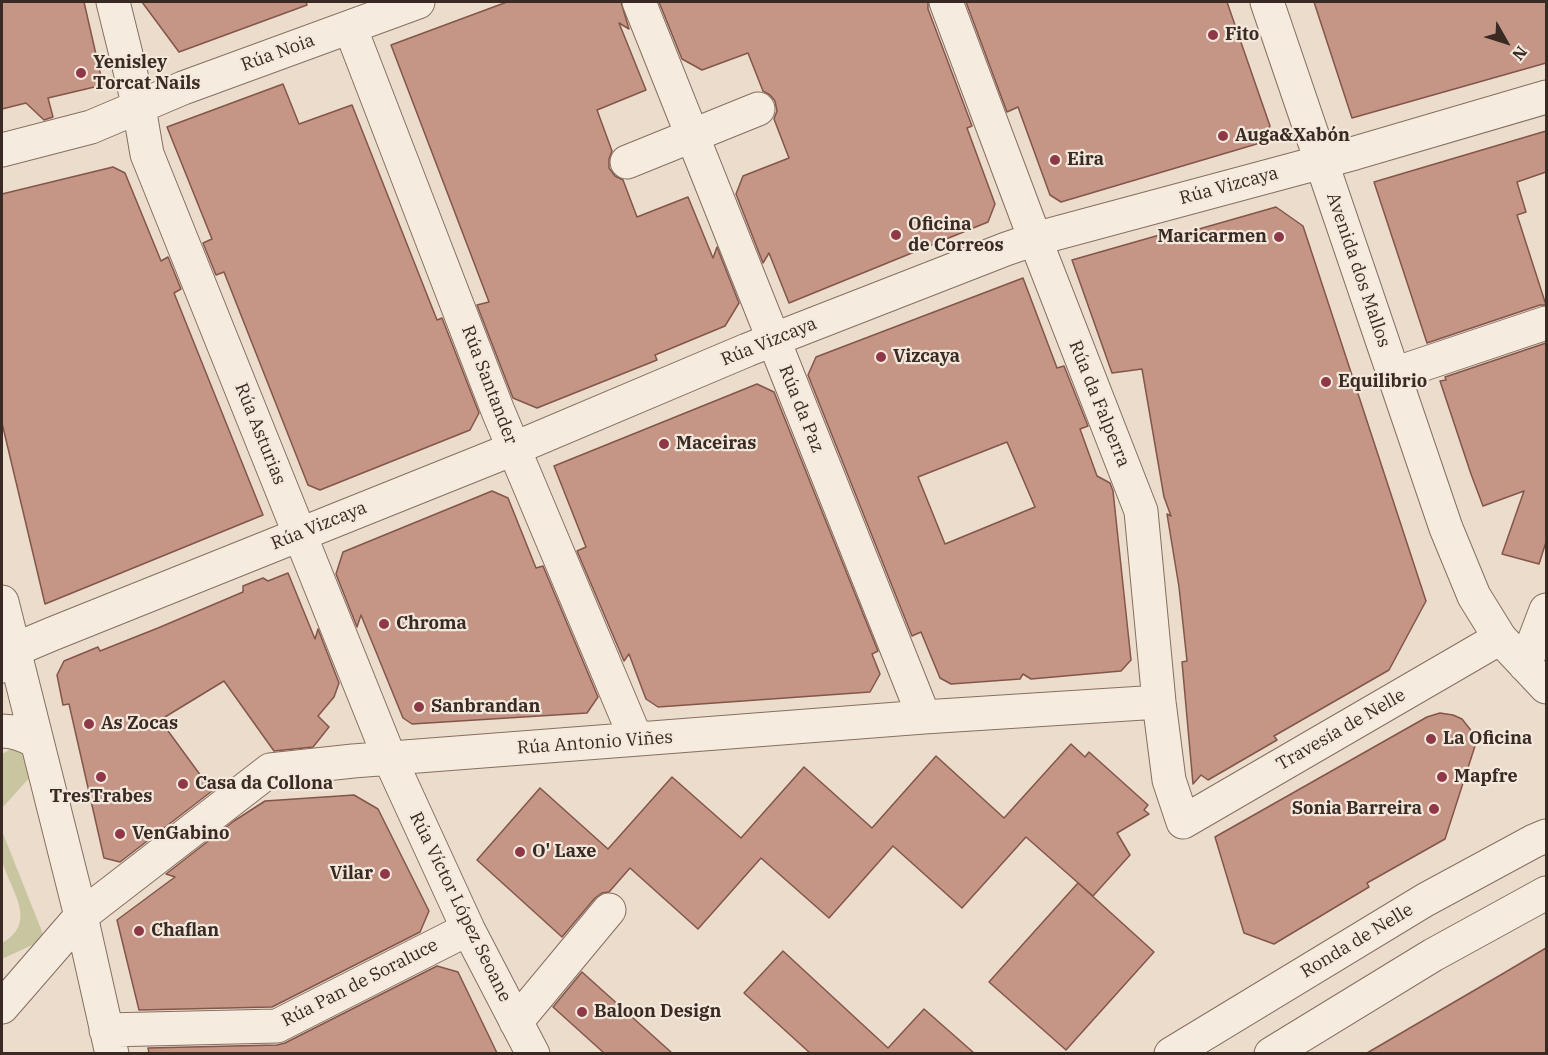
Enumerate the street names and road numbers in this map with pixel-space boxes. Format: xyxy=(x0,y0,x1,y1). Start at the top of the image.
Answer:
street label: Rúa Noia xyxy=(238,30,318,76)
street label: Rúa Vizcaya xyxy=(1177,162,1281,210)
street label: Avenida dos Mallos xyxy=(1321,190,1395,350)
street label: Rúa Vizcaya xyxy=(718,313,820,371)
street label: Rúa Santander xyxy=(456,323,522,447)
street label: Rúa da Falperra xyxy=(1064,338,1134,470)
street label: Rúa da Paz xyxy=(774,362,828,456)
street label: Rúa Asturias xyxy=(230,380,290,488)
street label: Rúa Vizcaya xyxy=(268,497,370,555)
street label: Travesía de Nelle xyxy=(1273,684,1409,776)
street label: Rúa Antonio Viñes xyxy=(516,727,674,759)
street label: Rúa Víctor López Seoane xyxy=(405,808,515,1006)
street label: Ronda de Nelle xyxy=(1297,899,1417,983)
street label: Rúa Pan de Soraluce xyxy=(278,934,442,1032)

